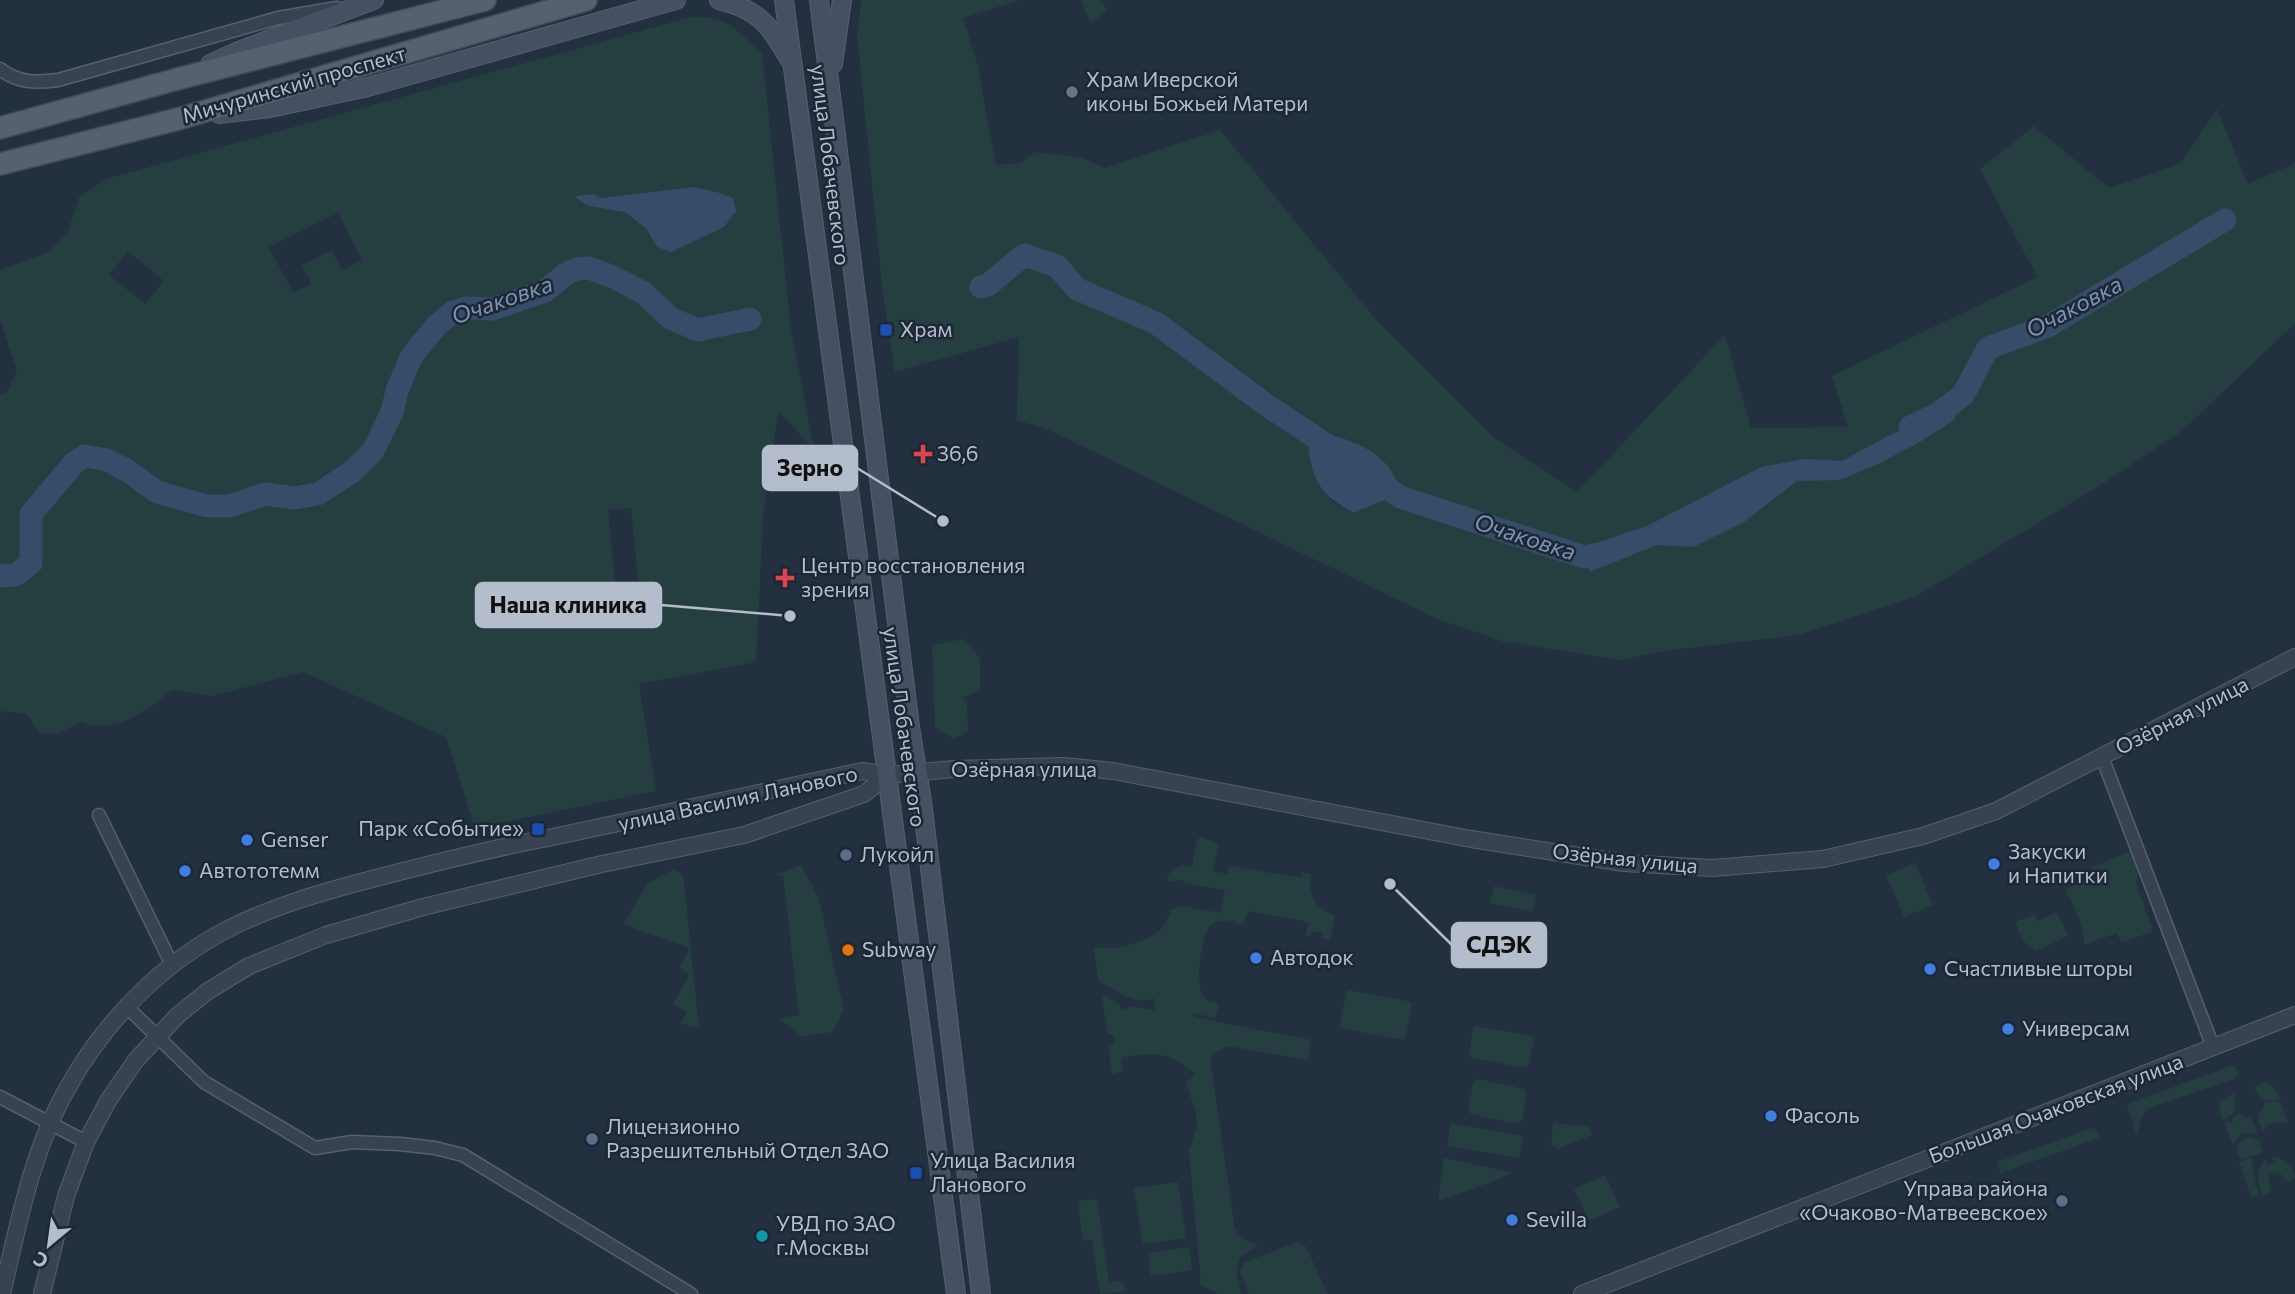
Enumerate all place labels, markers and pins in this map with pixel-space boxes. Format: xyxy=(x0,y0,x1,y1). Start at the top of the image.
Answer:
place label: Храм Иверской иконы Божьей Матери xyxy=(1086,66,1308,115)
marker: Храм Иверской иконы Божьей Матери xyxy=(1064,84,1080,100)
place label: Храм xyxy=(900,316,952,341)
marker: Храм xyxy=(878,322,894,338)
place label: 36,6 xyxy=(937,440,979,465)
callout: Зерно xyxy=(763,446,857,490)
marker: 36,6 xyxy=(915,446,931,462)
place label: Центр восстановления зрения xyxy=(801,552,1025,601)
marker: Центр восстановления зрения xyxy=(775,568,795,588)
callout: Наша клиника xyxy=(476,583,661,627)
place label: Парк «Событие» xyxy=(358,815,524,840)
marker: Парк «Событие» xyxy=(530,821,546,837)
place label: Genser xyxy=(261,826,329,851)
marker: Genser xyxy=(239,832,255,848)
place label: Закуски и Напитки xyxy=(2008,838,2108,887)
place label: Лукойл xyxy=(860,841,934,866)
marker: Лукойл xyxy=(838,847,854,863)
marker: Закуски и Напитки xyxy=(1986,856,2002,872)
place label: Автототемм xyxy=(199,857,320,882)
marker: Автототемм xyxy=(177,863,193,879)
callout: СДЭК xyxy=(1452,923,1546,967)
place label: Subway xyxy=(862,936,937,961)
marker: Subway xyxy=(840,942,856,958)
place label: Автодок xyxy=(1270,944,1354,969)
marker: Автодок xyxy=(1248,950,1264,966)
place label: Счастливые шторы xyxy=(1944,955,2133,980)
marker: Счастливые шторы xyxy=(1922,961,1938,977)
place label: Универсам xyxy=(2022,1015,2130,1040)
marker: Универсам xyxy=(2000,1021,2016,1037)
place label: Фасоль xyxy=(1785,1102,1860,1127)
marker: Фасоль xyxy=(1763,1108,1779,1124)
place label: Лицензионно Разрешительный Отдел ЗАО xyxy=(606,1113,889,1162)
marker: Лицензионно Разрешительный Отдел ЗАО xyxy=(584,1131,600,1147)
place label: Улица Василия Ланового xyxy=(930,1147,1076,1196)
marker: Улица Василия Ланового xyxy=(908,1165,924,1181)
place label: Управа района «Очаково-Матвеевское» xyxy=(1799,1175,2048,1224)
marker: Управа района «Очаково-Матвеевское» xyxy=(2054,1193,2070,1209)
place label: Sevilla xyxy=(1526,1206,1587,1231)
place label: УВД по ЗАО г.Москвы xyxy=(776,1210,896,1259)
marker: Sevilla xyxy=(1504,1212,1520,1228)
marker: УВД по ЗАО г.Москвы xyxy=(754,1228,770,1244)

